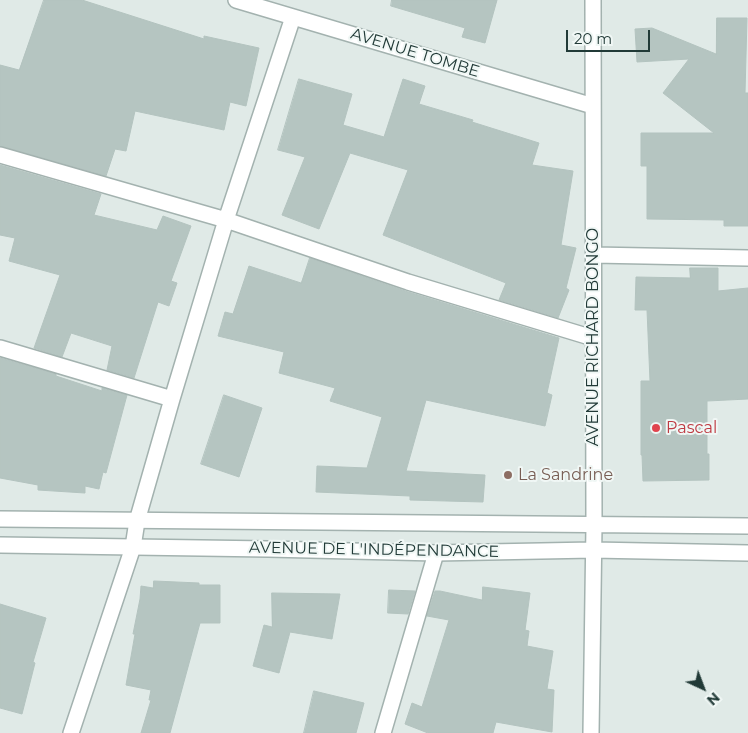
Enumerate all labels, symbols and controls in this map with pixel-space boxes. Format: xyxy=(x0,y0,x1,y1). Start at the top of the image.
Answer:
scale bar xyxy=(568,20,652,52)
street label: AVENUE TOMBE xyxy=(348,24,482,82)
text: 20 m xyxy=(574,29,612,48)
street label: AVENUE RICHARD BONGO xyxy=(583,228,603,446)
place label: Pascal xyxy=(666,418,717,438)
marker: Pascal xyxy=(650,422,662,434)
place label: La Sandrine xyxy=(518,465,613,485)
marker: La Sandrine xyxy=(502,469,514,481)
street label: AVENUE DE L'INDÉPENDANCE xyxy=(249,538,499,562)
north arrow xyxy=(678,663,728,713)
text: N xyxy=(703,689,724,709)

